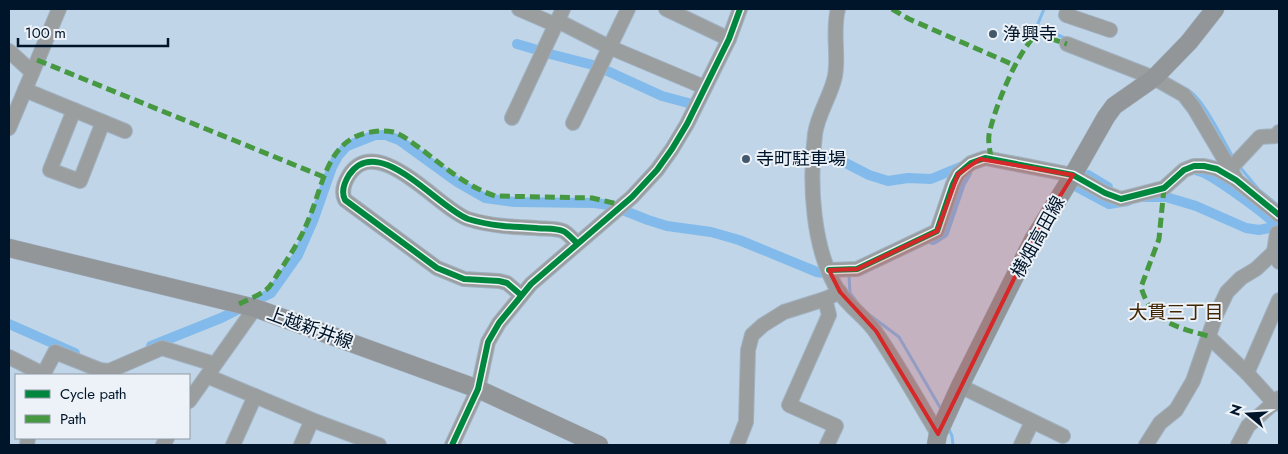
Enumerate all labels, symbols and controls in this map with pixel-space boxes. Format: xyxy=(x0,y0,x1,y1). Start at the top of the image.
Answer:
scale bar xyxy=(18,15,168,47)
place label: 浄興寺 xyxy=(1003,21,1057,47)
text: 100 m xyxy=(25,22,66,44)
marker: 浄興寺 xyxy=(987,28,999,40)
place label: 寺町駐車場 xyxy=(756,146,846,172)
marker: 寺町駐車場 xyxy=(740,153,752,165)
street label: 横畑高田線 xyxy=(1005,191,1071,283)
district label: 大貫三丁目 xyxy=(1128,299,1224,326)
street label: 上越新井線 xyxy=(263,300,357,356)
legend xyxy=(15,374,190,439)
text: Cycle path xyxy=(60,383,127,405)
north arrow xyxy=(1223,389,1273,439)
text: N xyxy=(1224,402,1247,418)
text: Path xyxy=(60,408,86,430)

